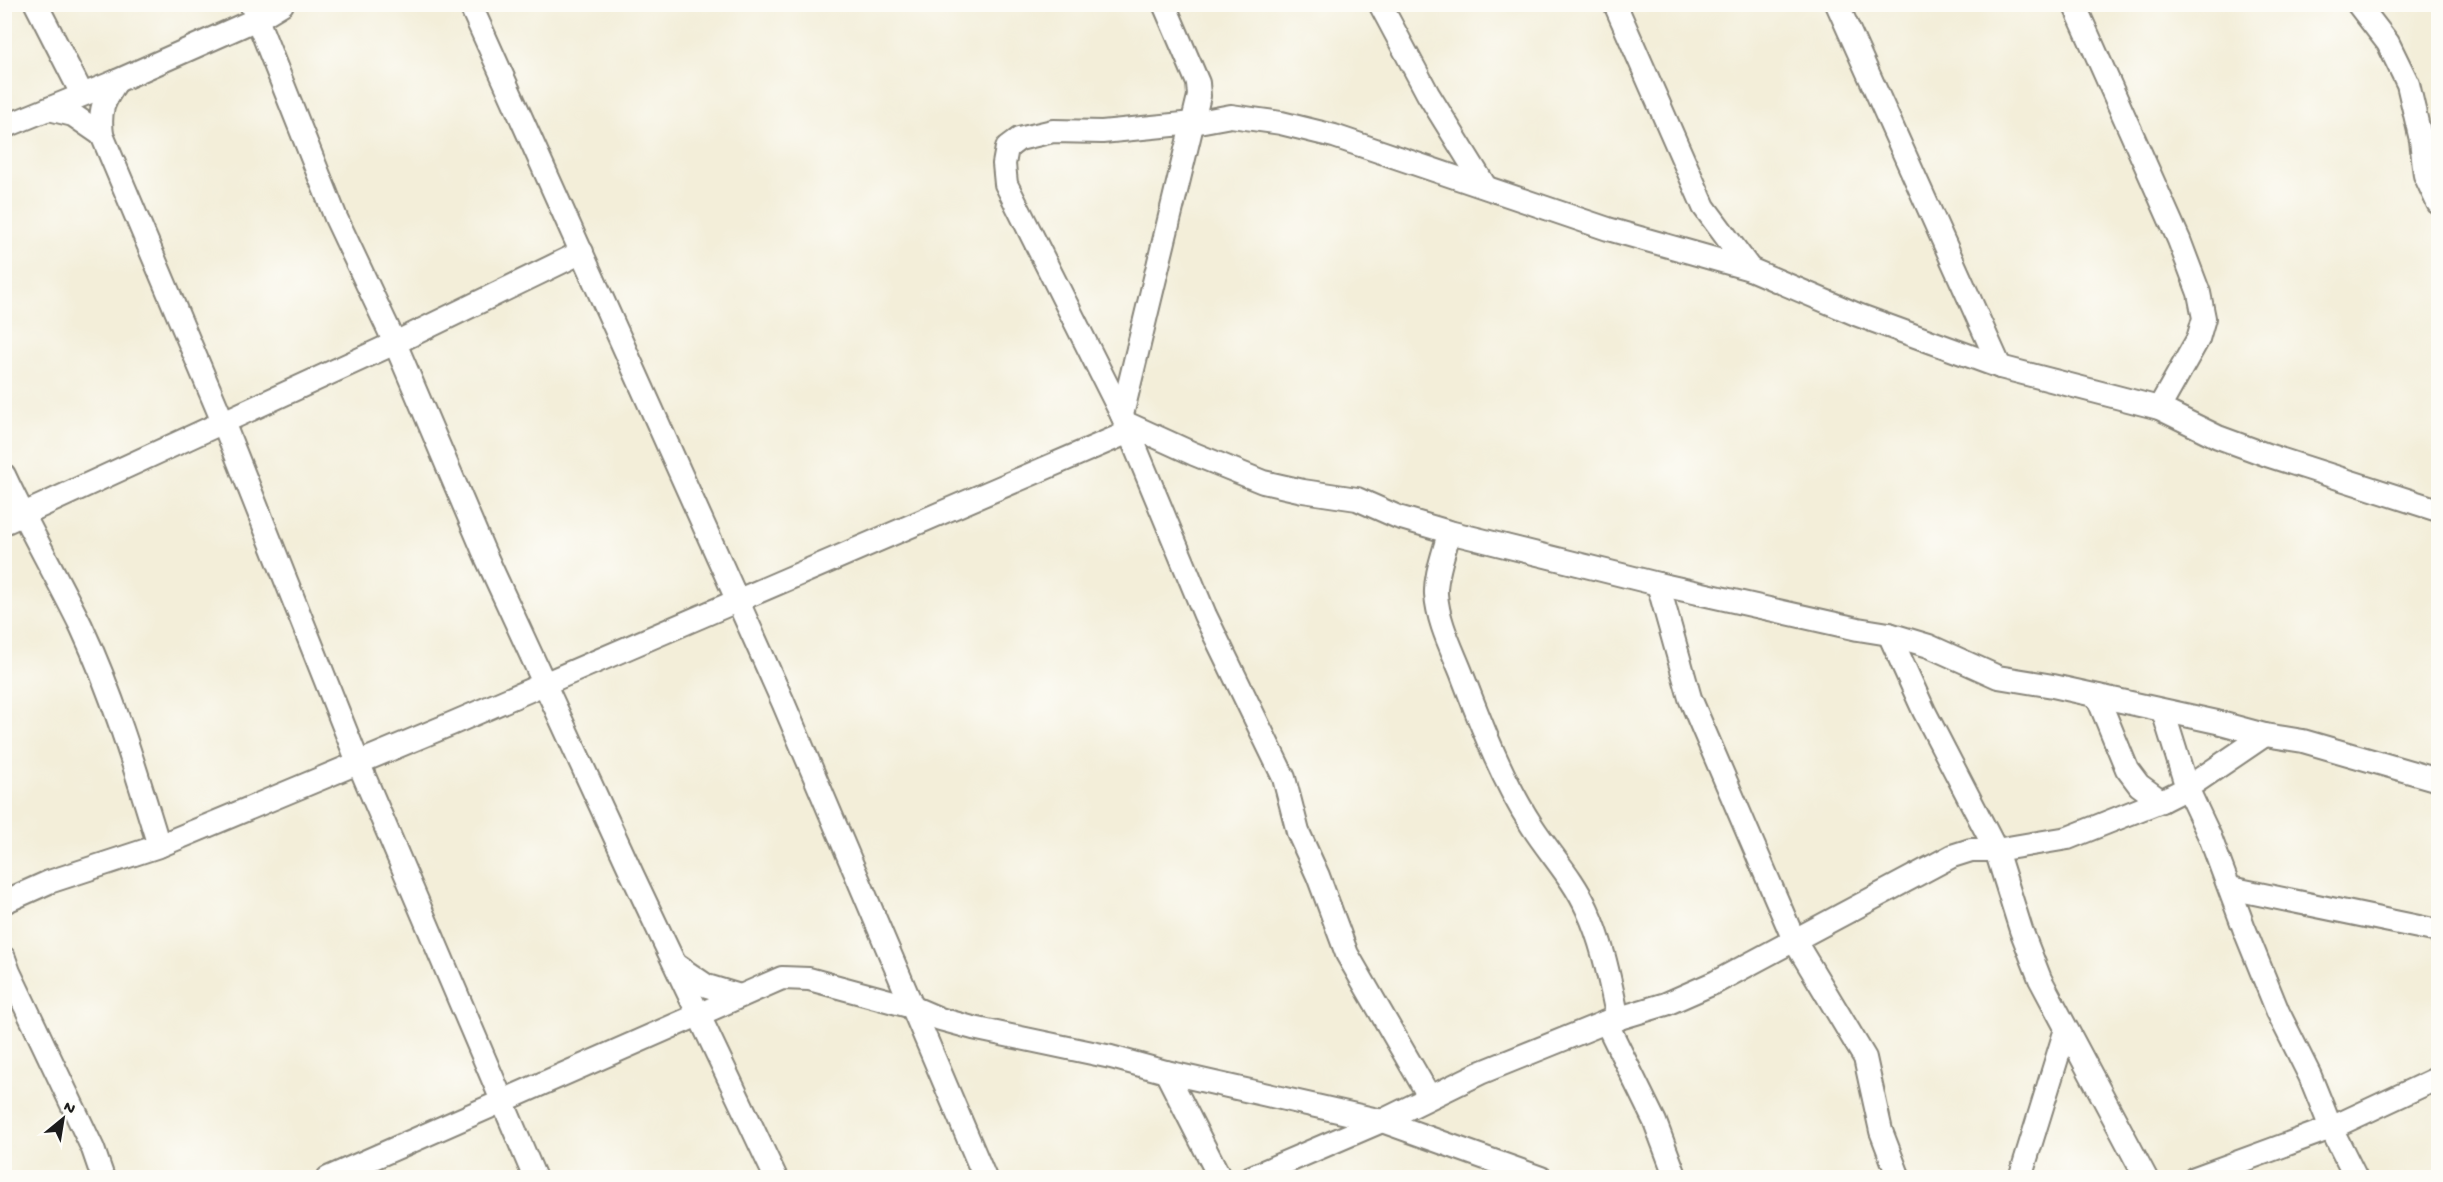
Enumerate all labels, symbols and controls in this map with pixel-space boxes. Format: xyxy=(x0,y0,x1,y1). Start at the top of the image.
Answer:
north arrow xyxy=(33,1089,93,1149)
text: N xyxy=(59,1098,78,1120)

